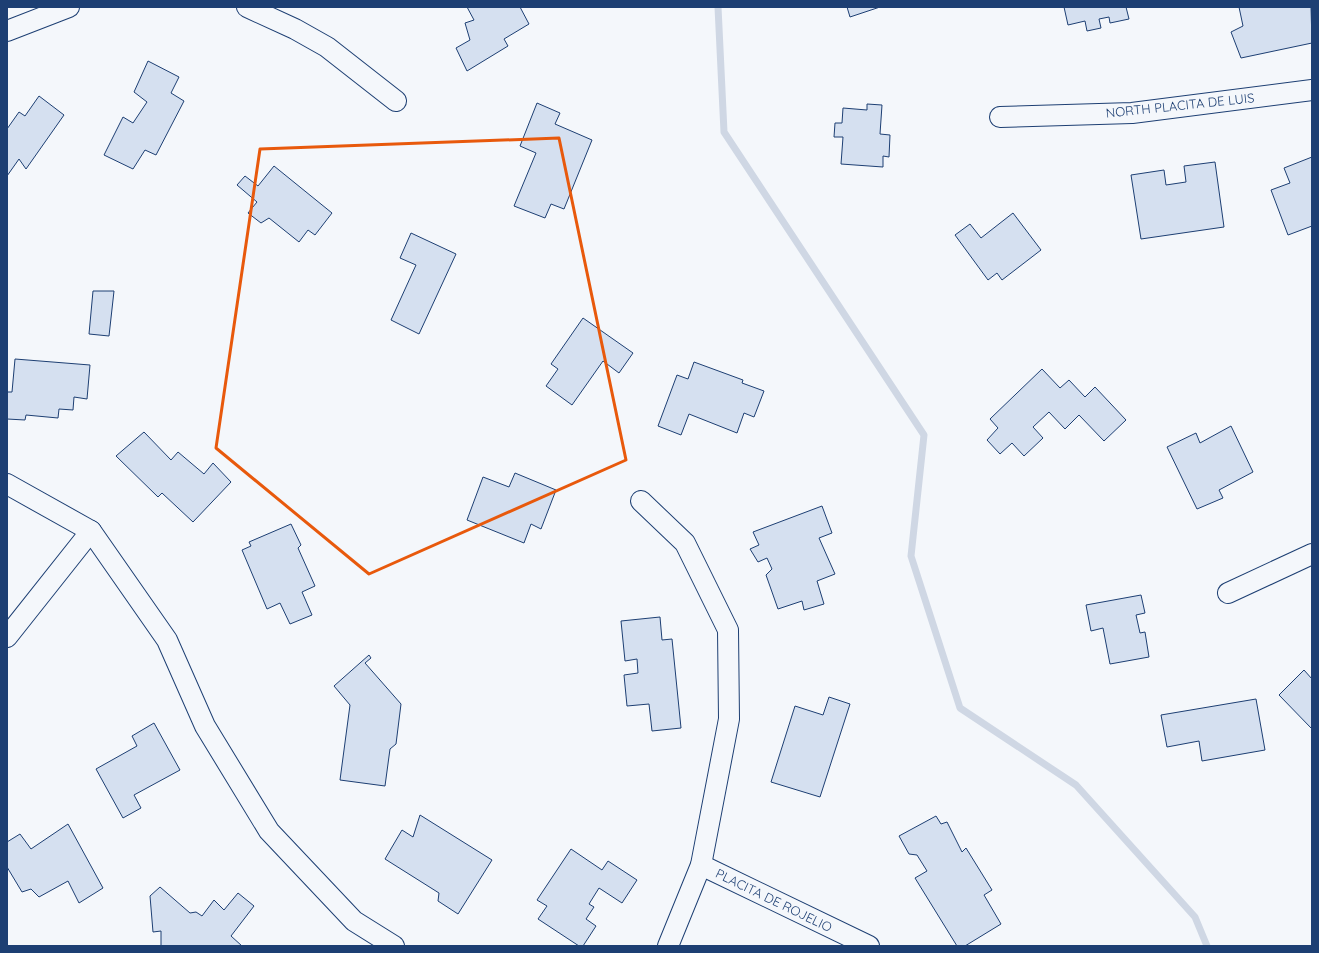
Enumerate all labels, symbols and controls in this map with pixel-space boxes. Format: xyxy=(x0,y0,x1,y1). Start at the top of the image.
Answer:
street label: NORTH PLACITA DE LUIS xyxy=(1105,89,1255,121)
street label: PLACITA DE ROJELIO xyxy=(713,865,835,935)

